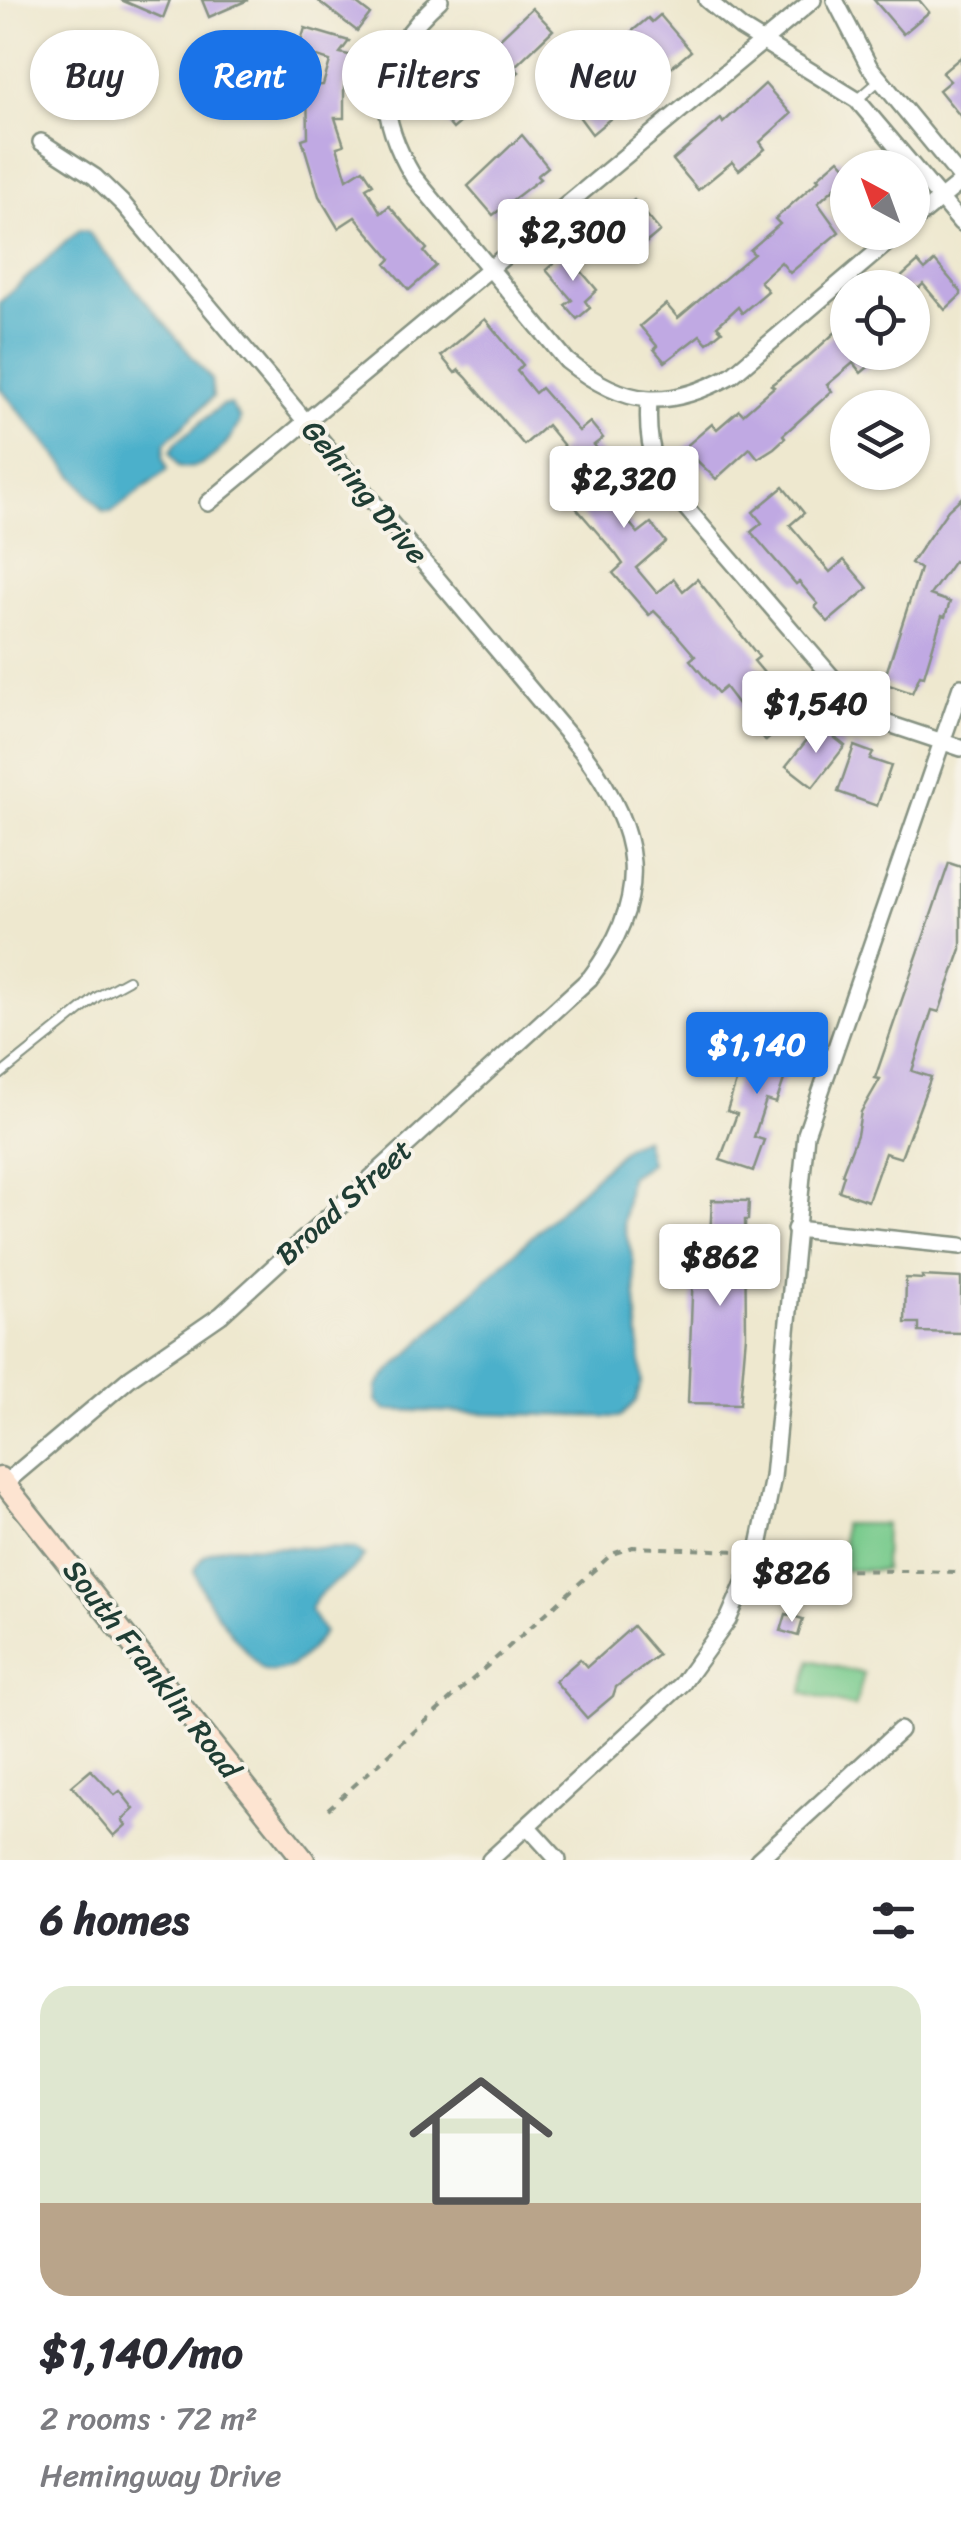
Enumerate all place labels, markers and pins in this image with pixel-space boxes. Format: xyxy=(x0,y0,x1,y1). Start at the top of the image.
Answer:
pin: $2,300 xyxy=(492,199,654,284)
pin: $2,320 xyxy=(543,446,705,531)
pin: $1,540 xyxy=(735,671,897,756)
pin: $1,140 xyxy=(676,1012,838,1097)
pin: $862 xyxy=(661,1224,779,1309)
pin: $826 xyxy=(733,1540,851,1625)

